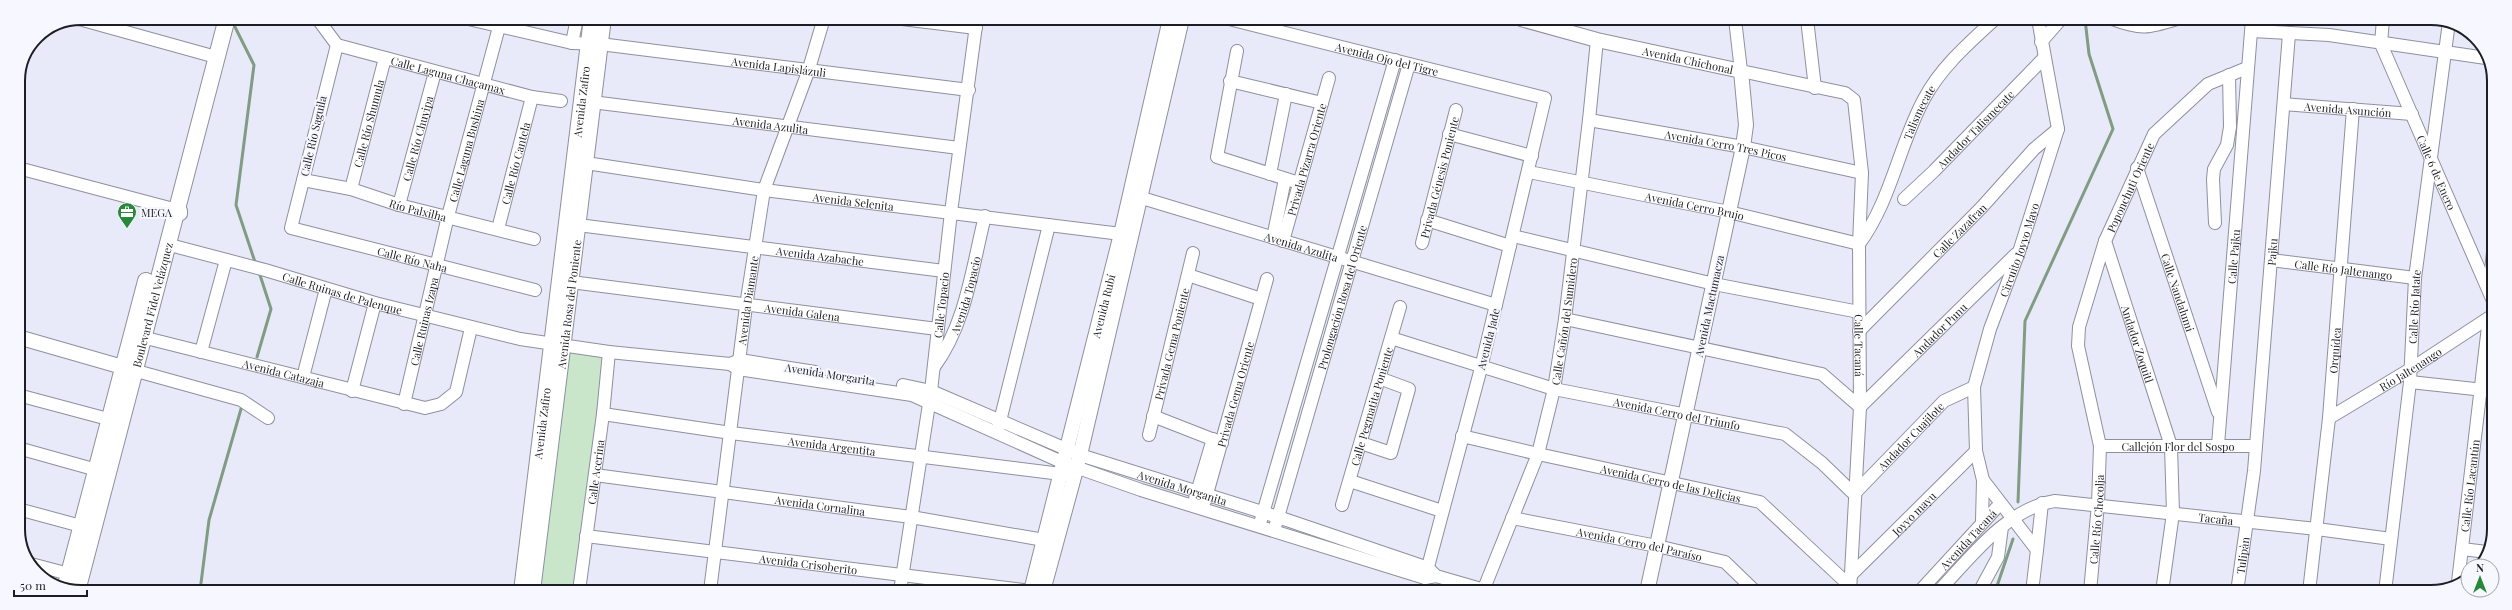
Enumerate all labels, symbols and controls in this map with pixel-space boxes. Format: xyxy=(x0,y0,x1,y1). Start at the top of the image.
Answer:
street label: Avenida Ojo del Tigre xyxy=(1333,38,1441,79)
street label: Avenida Chichonal xyxy=(1640,42,1735,77)
street label: Calle Laguna Chacamax xyxy=(389,52,507,97)
street label: Avenida Lapislázuli xyxy=(730,53,827,80)
street label: Avenida Zafiro xyxy=(569,65,593,139)
street label: Calle Río Shumula xyxy=(349,77,387,169)
street label: Talismecate xyxy=(1899,81,1938,142)
street label: Andador Talismecate xyxy=(1933,86,2017,172)
street label: Calle Río Saguila xyxy=(296,94,330,178)
street label: Calle Río Chuyipa xyxy=(398,94,436,183)
street label: Calle Laguna Bushina xyxy=(445,97,487,204)
street label: Avenida Asunción xyxy=(2302,98,2393,120)
street label: Privada Pizarra Oriente xyxy=(1283,101,1329,217)
street label: Avenida Azulita xyxy=(731,112,810,137)
street label: Privada Génesis Poniente xyxy=(1416,114,1462,240)
street label: Calle Río Cantela xyxy=(497,120,533,206)
street label: Avenida Cerro Tres Picos xyxy=(1662,126,1788,164)
street label: Calle 6 de Enero xyxy=(2414,132,2460,212)
street label: Poponchuti Oriente xyxy=(2103,139,2157,234)
street label: Avenida Selenita xyxy=(811,188,895,213)
street label: Avenida Cerro Brujo xyxy=(1643,188,1746,223)
street label: Río Palxilha xyxy=(388,195,449,224)
street label: Calle Zazafran xyxy=(1929,199,1990,261)
office icon: MEGA xyxy=(116,201,138,229)
street label: Circuito Joyyo Mayo xyxy=(1995,201,2042,299)
place label: MEGA xyxy=(141,205,172,220)
street label: Prolongación Rosa del Oriente xyxy=(1314,223,1370,371)
street label: Avenida Azulita xyxy=(1262,228,1341,265)
street label: Calle Pajku xyxy=(2223,228,2243,285)
street label: Pajku xyxy=(2263,237,2280,266)
street label: Avenida Rosa del Poniente xyxy=(553,238,584,371)
street label: Boulevard Fidel Velázquez xyxy=(128,240,176,369)
street label: Avenida Azabache xyxy=(774,242,865,268)
street label: Calle Río Naha xyxy=(376,243,450,275)
street label: Calle Nandalumi xyxy=(2158,251,2198,333)
street label: Avenida Mactumacza xyxy=(1691,253,1727,359)
street label: Avenida Diamante xyxy=(734,254,761,347)
street label: Avenida Topacio xyxy=(946,255,983,337)
street label: Calle Río Jaltenango xyxy=(2294,256,2393,283)
street label: Calle Cañón del Sumidero xyxy=(1547,257,1580,386)
street label: Calle Ruinas de Palenque xyxy=(281,268,404,317)
street label: Calle Río Jatate xyxy=(2404,268,2424,344)
street label: Calle Topacio xyxy=(929,271,952,339)
street label: Avenida Rubí xyxy=(1087,273,1118,340)
street label: Calle Ruinas Izapa xyxy=(406,275,441,367)
street label: Privada Gema Poniente xyxy=(1150,286,1192,401)
street label: Avenida Galena xyxy=(762,299,841,324)
street label: Andador Punu xyxy=(1908,299,1970,360)
street label: Andador Zoquitl xyxy=(2118,302,2158,385)
street label: Avenida Jade xyxy=(1473,306,1503,372)
street label: Calle Tacaná xyxy=(1852,314,1867,377)
street label: Orquídea xyxy=(2325,326,2344,374)
street label: Privada Gema Oriente xyxy=(1213,339,1257,449)
street label: Río Jaltenango xyxy=(2376,343,2444,394)
street label: Calle Pegmatita Poniente xyxy=(1346,344,1396,468)
street label: Avenida Catazaja xyxy=(240,355,327,390)
street label: Avenida Morgarita xyxy=(783,359,877,389)
street label: Avenida Zafiro xyxy=(530,387,553,461)
street label: Avenida Cerro del Triunfo xyxy=(1611,393,1742,433)
street label: Andador Cuajilote xyxy=(1873,398,1947,474)
street label: Avenida Argentita xyxy=(786,433,877,458)
street label: Calle Acerina xyxy=(583,438,607,505)
street label: Calle Río Lacantún xyxy=(2456,438,2482,533)
street label: Callejón Flor del Sospo xyxy=(2121,439,2235,454)
street label: Avenida Cerro de las Delicias xyxy=(1598,460,1743,505)
street label: Avenida Morganita xyxy=(1135,466,1229,508)
street label: Calle Río Chocolja xyxy=(2085,474,2107,565)
street label: Joyyo mayu xyxy=(1888,487,1939,539)
street label: Avenida Cornalina xyxy=(773,491,867,518)
street label: Avenida Tacaná xyxy=(1936,505,2000,573)
street label: Tacaña xyxy=(2198,509,2235,528)
street label: Avenida Cerro del Paraíso xyxy=(1574,523,1704,564)
street label: Tulipàn xyxy=(2232,535,2252,575)
street label: Avenida Crisoberito xyxy=(757,550,858,577)
north arrow xyxy=(2460,558,2500,598)
text: N xyxy=(2476,560,2484,575)
scale bar xyxy=(14,572,87,598)
text: 50 m xyxy=(20,577,46,593)

